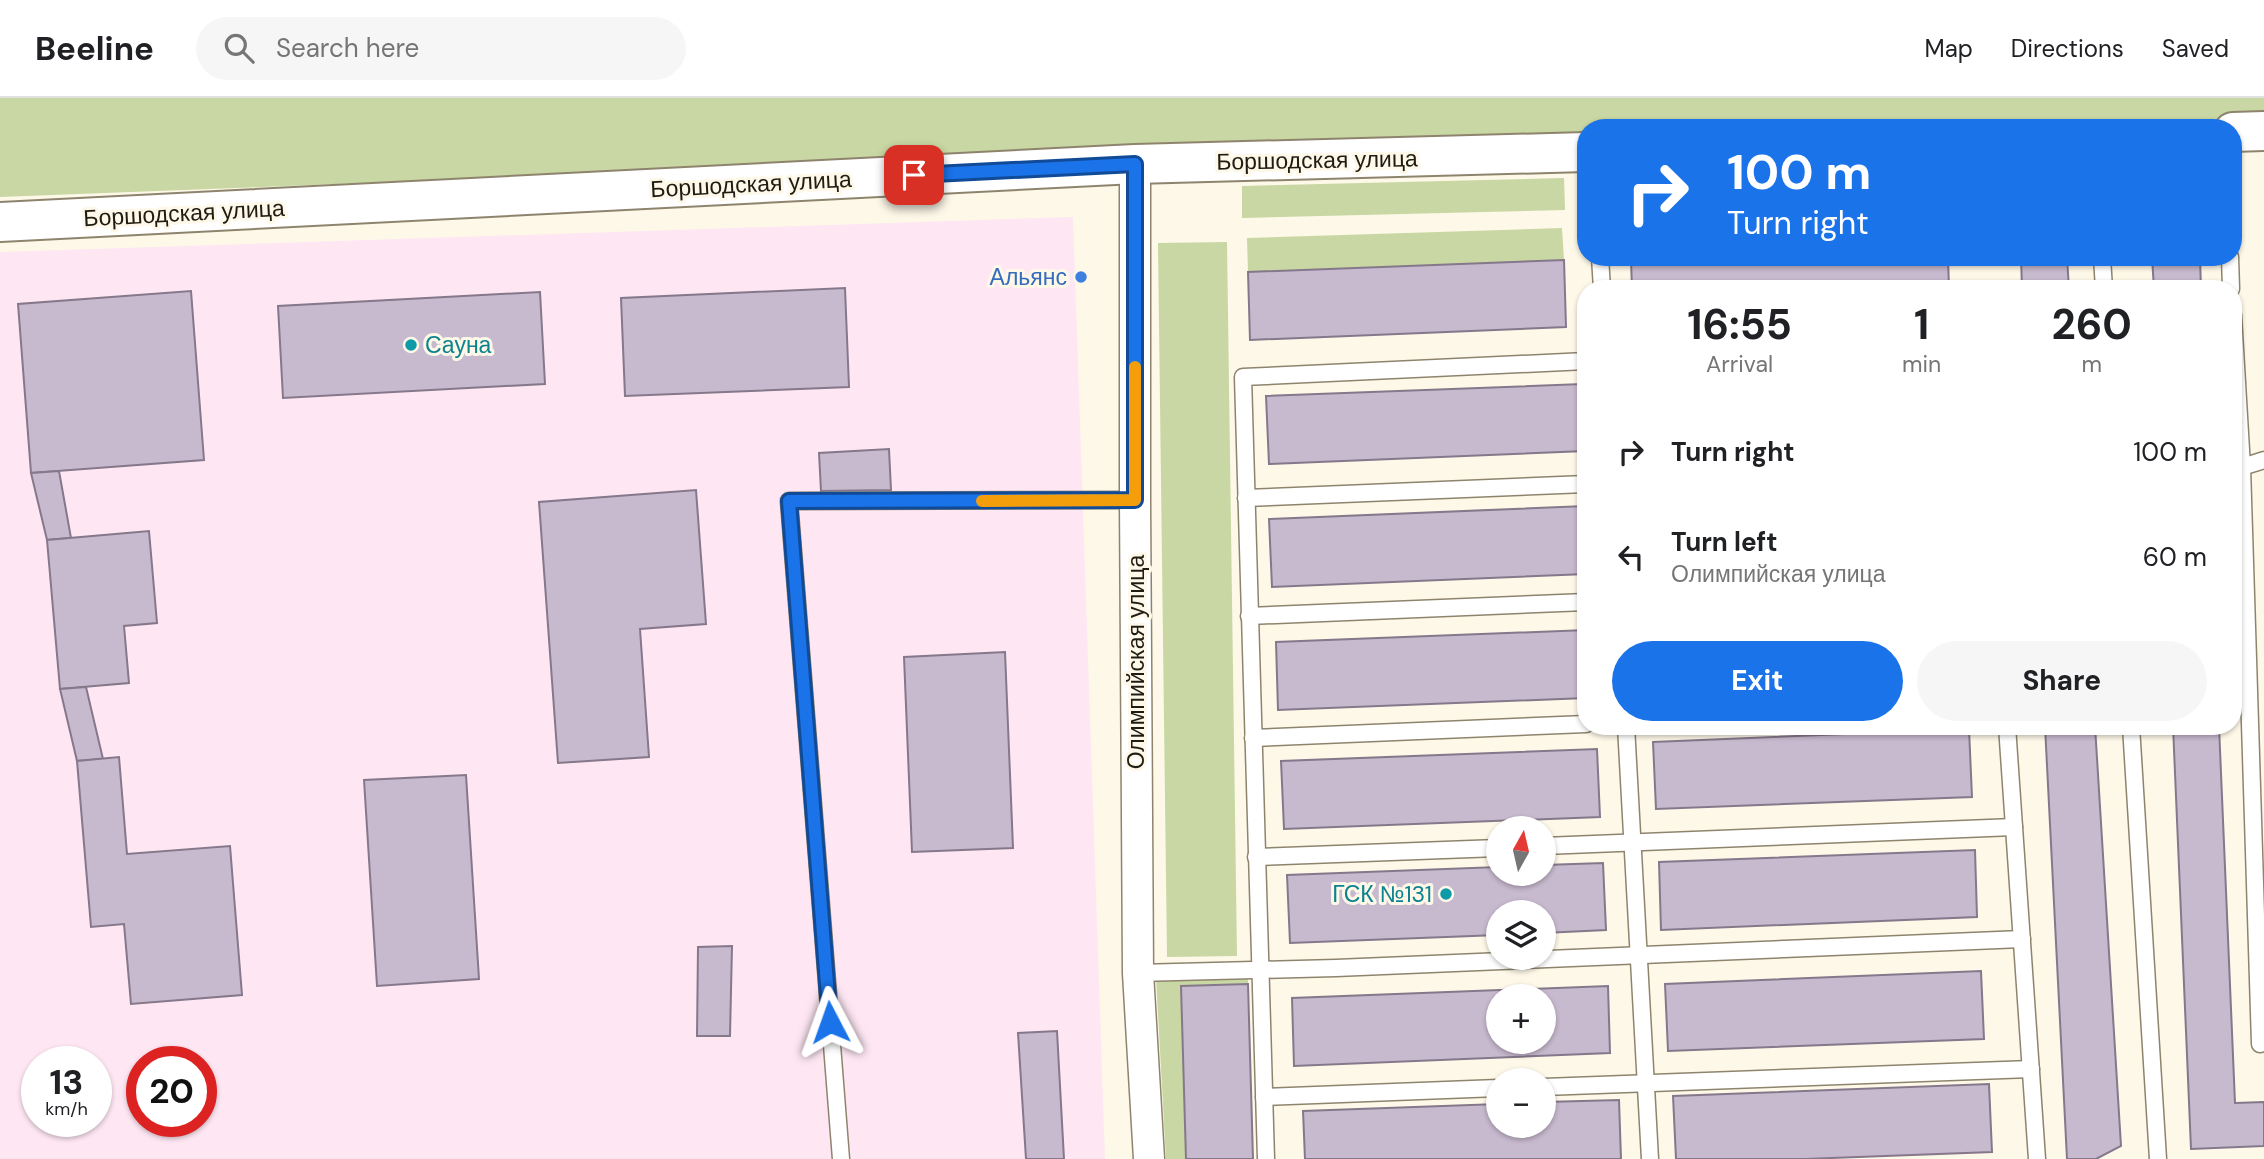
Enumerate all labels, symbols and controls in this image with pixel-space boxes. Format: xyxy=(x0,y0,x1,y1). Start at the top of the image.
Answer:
search box xyxy=(196,17,686,80)
text: Beeline xyxy=(35,27,154,70)
icon: search xyxy=(220,29,258,67)
text: Search here xyxy=(276,31,419,65)
text: Map xyxy=(1925,33,1973,64)
text: Directions xyxy=(2011,33,2124,64)
text: Saved xyxy=(2162,33,2229,64)
text: 100 m xyxy=(1727,140,1871,204)
street label: Боршодская улица xyxy=(1216,143,1418,177)
pin xyxy=(884,145,944,205)
icon: right xyxy=(1612,147,1703,238)
icon: arrive xyxy=(895,156,933,194)
street label: Боршодская улица xyxy=(650,164,853,204)
street label: Боршодская улица xyxy=(83,193,286,233)
text: Turn right xyxy=(1727,202,1869,244)
place label: Альянс xyxy=(990,262,1067,292)
marker: Альянс xyxy=(1073,269,1089,285)
text: 16:55 xyxy=(1687,297,1792,352)
text: 1 xyxy=(1914,297,1929,352)
text: 260 xyxy=(2051,297,2132,352)
place label: Сауна xyxy=(425,330,492,360)
marker: Сауна xyxy=(403,337,419,353)
text: Arrival xyxy=(1706,349,1773,379)
text: min xyxy=(1902,349,1941,379)
text: m xyxy=(2081,349,2102,379)
icon: right xyxy=(1612,433,1650,471)
text: Turn right xyxy=(1671,435,1795,469)
text: 100 m xyxy=(2133,435,2207,469)
text: Turn left xyxy=(1671,525,1778,559)
icon: left xyxy=(1612,538,1650,576)
text: 60 m xyxy=(2143,540,2207,574)
street label: Олимпийская улица xyxy=(1121,555,1151,769)
text: Олимпийская улица xyxy=(1671,559,1886,589)
button: Exit xyxy=(1612,641,1903,721)
button: Share xyxy=(1917,641,2207,721)
north arrow xyxy=(1486,816,1556,886)
map controls xyxy=(1486,816,1556,1138)
place label: ГСК №131 xyxy=(1332,879,1432,909)
marker: ГСК №131 xyxy=(1438,886,1454,902)
button: layers xyxy=(1486,900,1556,970)
button: + xyxy=(1486,984,1556,1054)
position arrow xyxy=(793,985,867,1059)
speed limit sign: 20 xyxy=(126,1046,217,1137)
text: 13 xyxy=(50,1059,83,1105)
button: − xyxy=(1486,1068,1556,1138)
text: km/h xyxy=(45,1097,88,1121)

